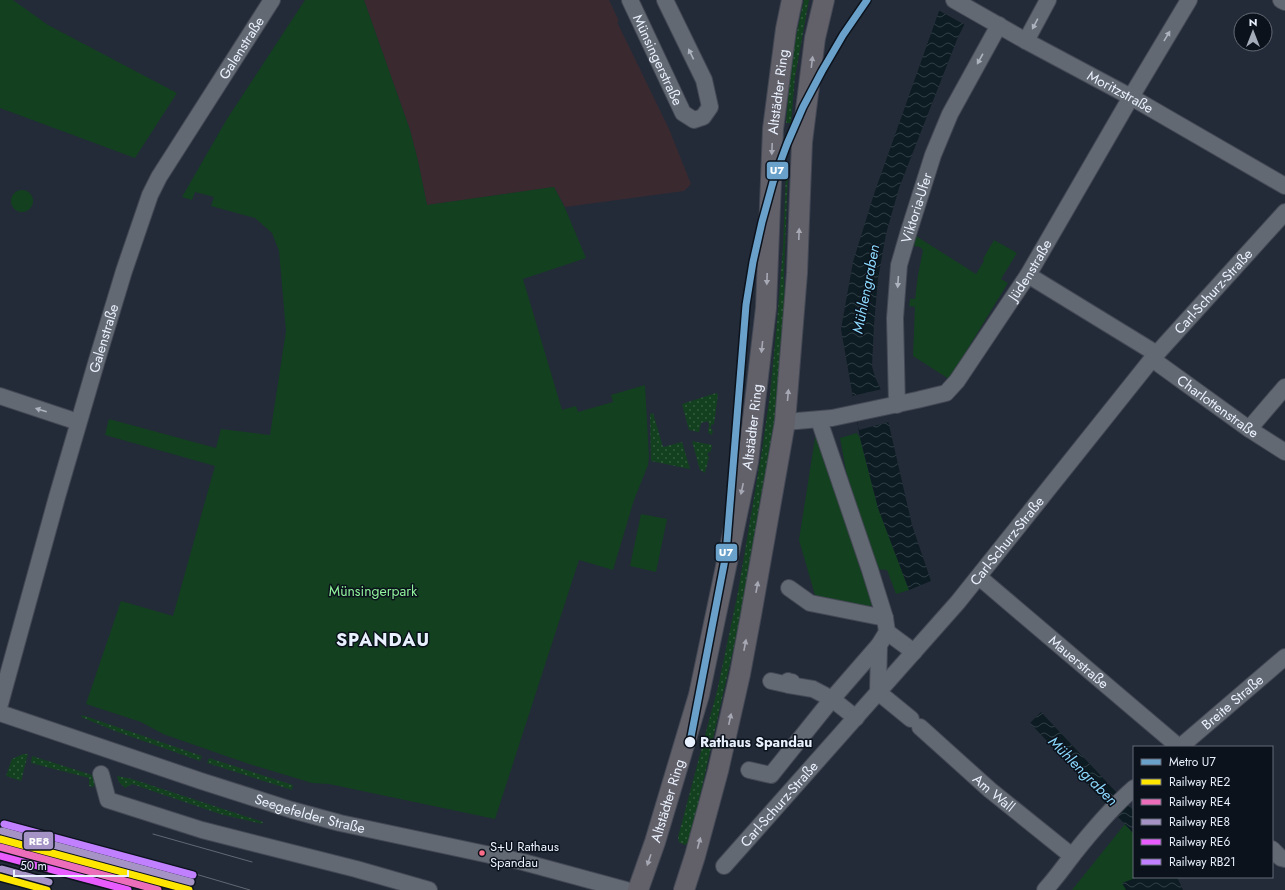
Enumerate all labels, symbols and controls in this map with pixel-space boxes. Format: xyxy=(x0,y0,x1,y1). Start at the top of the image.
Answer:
street label: Münsingerstraße xyxy=(628,11,688,109)
north arrow xyxy=(1233,12,1273,52)
street label: Galenstraße xyxy=(214,13,269,83)
text: N xyxy=(1249,14,1257,30)
one-way arrow xyxy=(1032,18,1038,30)
one-way arrow xyxy=(1164,30,1171,42)
one-way arrow xyxy=(688,48,694,60)
street label: Altstädter Ring xyxy=(763,48,793,135)
one-way arrow xyxy=(976,53,983,65)
one-way arrow xyxy=(809,56,815,68)
street label: Moritzstraße xyxy=(1084,65,1157,118)
one-way arrow xyxy=(769,143,775,156)
line badge: U7 xyxy=(766,161,789,180)
text: U7 xyxy=(770,162,785,178)
street label: Viktoria-Ufer xyxy=(896,170,937,245)
one-way arrow xyxy=(796,227,802,240)
street label: Jüdenstraße xyxy=(1002,236,1057,307)
water label: Mühlengraben xyxy=(847,242,885,336)
street label: Carl-Schurz-Straße xyxy=(1169,244,1257,338)
one-way arrow xyxy=(764,273,770,286)
one-way arrow xyxy=(895,276,901,288)
street label: Galenstraße xyxy=(84,301,123,375)
one-way arrow xyxy=(758,341,765,353)
street label: Charlottenstraße xyxy=(1173,370,1262,443)
street label: Altstädter Ring xyxy=(737,383,767,471)
one-way arrow xyxy=(784,389,791,401)
one-way arrow xyxy=(35,406,47,412)
one-way arrow xyxy=(739,483,745,496)
street label: Carl-Schurz-Straße xyxy=(965,492,1049,590)
line badge: U7 xyxy=(715,543,738,562)
text: U7 xyxy=(719,544,734,560)
park label: Münsingerpark xyxy=(329,581,418,601)
one-way arrow xyxy=(754,581,760,593)
district label: SPANDAU xyxy=(336,627,430,653)
street label: Mauerstraße xyxy=(1044,631,1113,693)
one-way arrow xyxy=(743,639,749,651)
street label: Breite Straße xyxy=(1197,670,1268,734)
one-way arrow xyxy=(727,713,733,725)
water label: Mühlengraben xyxy=(1043,731,1123,811)
place label: Rathaus Spandau xyxy=(700,732,812,752)
marker: Rathaus Spandau xyxy=(683,735,697,749)
legend xyxy=(1133,746,1273,878)
text: Metro U7 xyxy=(1169,753,1216,771)
street label: Altstädter Ring xyxy=(645,757,689,845)
street label: Carl-Schurz-Straße xyxy=(735,757,823,851)
street label: Am Wall xyxy=(968,769,1020,817)
text: Railway RE2 xyxy=(1169,773,1230,791)
street label: Seegefelder Straße xyxy=(252,789,367,838)
text: Railway RE4 xyxy=(1169,793,1230,811)
text: Railway RE8 xyxy=(1169,813,1230,831)
line badge: RE8 xyxy=(23,831,54,850)
text: RE8 xyxy=(29,833,49,849)
text: Railway RE6 xyxy=(1169,833,1230,851)
place label: S+U Rathaus Spandau xyxy=(490,837,559,872)
one-way arrow xyxy=(696,837,702,849)
marker: S+U Rathaus Spandau xyxy=(477,848,487,858)
scale bar xyxy=(14,852,128,878)
text: Railway RB21 xyxy=(1169,853,1236,871)
one-way arrow xyxy=(646,855,652,867)
text: 50 m xyxy=(20,857,47,875)

